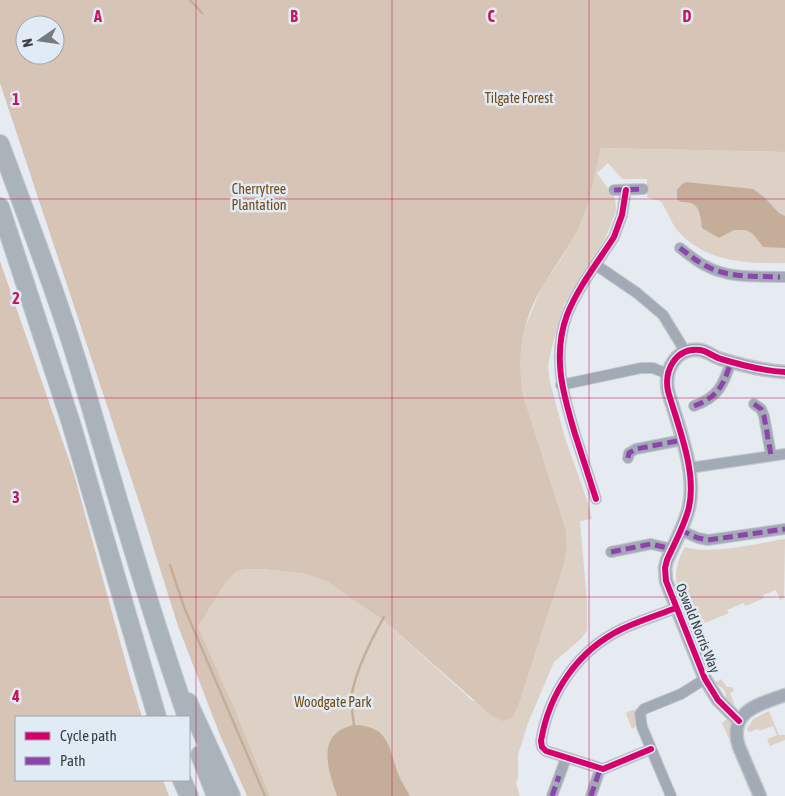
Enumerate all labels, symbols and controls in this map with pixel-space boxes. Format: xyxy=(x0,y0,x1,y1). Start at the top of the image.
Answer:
text: A xyxy=(93,7,102,25)
text: B xyxy=(290,7,298,25)
text: C xyxy=(487,7,495,25)
text: D xyxy=(683,7,692,25)
north arrow xyxy=(15,15,65,65)
text: N xyxy=(19,37,36,49)
text: 1 xyxy=(12,90,20,108)
park label: Tilgate Forest xyxy=(485,90,553,106)
park label: Cherrytree Plantation xyxy=(231,181,287,213)
text: 2 xyxy=(12,289,20,307)
text: 3 xyxy=(12,488,20,506)
street label: Oswald Norris Way xyxy=(673,581,723,675)
text: 4 xyxy=(11,687,20,705)
park label: Woodgate Park xyxy=(294,694,372,710)
legend xyxy=(15,716,190,781)
text: Cycle path xyxy=(60,727,117,744)
text: Path xyxy=(60,752,86,769)

